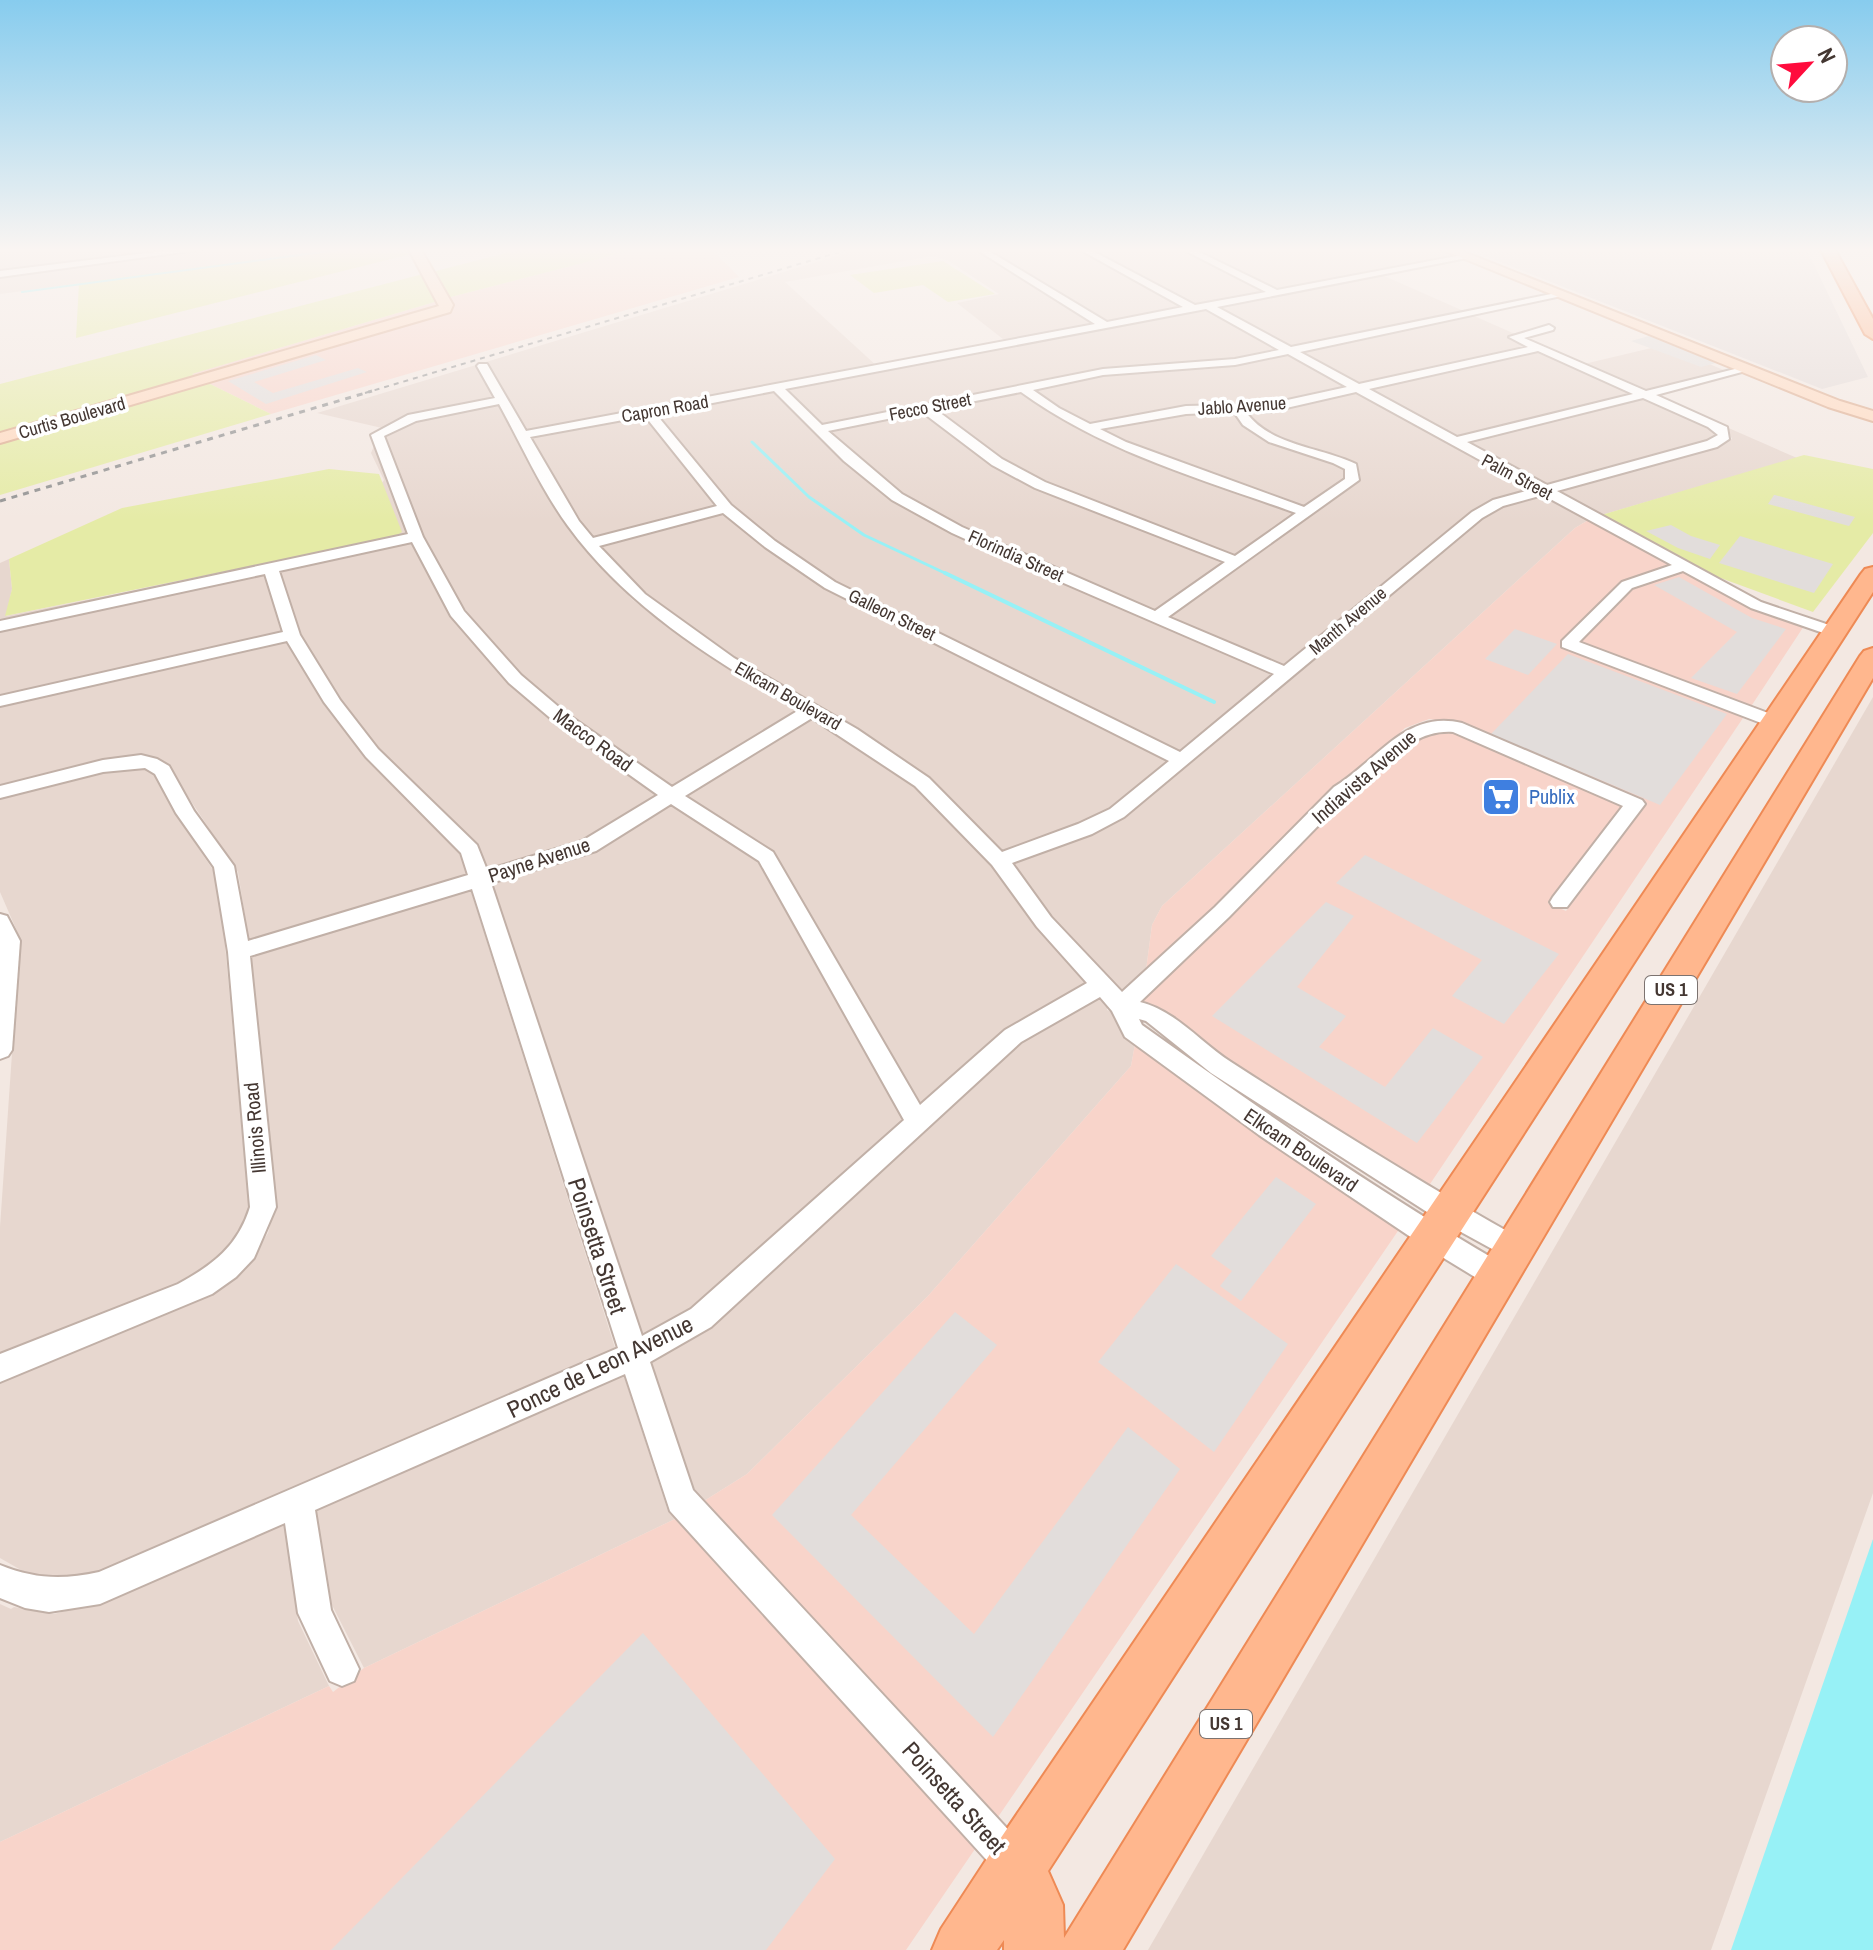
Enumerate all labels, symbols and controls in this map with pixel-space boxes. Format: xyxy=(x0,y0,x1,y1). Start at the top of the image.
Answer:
north arrow xyxy=(1769,24,1849,104)
text: N xyxy=(1811,43,1843,68)
street label: Fecco Street xyxy=(887,386,973,427)
street label: Capron Road xyxy=(620,389,710,428)
street label: Curtis Boulevard xyxy=(16,390,128,445)
street label: Jablo Avenue xyxy=(1197,390,1287,421)
street label: Palm Street xyxy=(1477,447,1557,506)
street label: Florindia Street xyxy=(965,523,1068,588)
street label: Manth Avenue xyxy=(1304,581,1392,660)
street label: Galleon Street xyxy=(844,583,940,646)
street label: Elkcam Boulevard xyxy=(730,655,846,736)
street label: Macco Road xyxy=(548,702,638,778)
street label: Indiavista Avenue xyxy=(1306,724,1422,829)
supermarket icon: Publix xyxy=(1480,776,1522,818)
place label: Publix xyxy=(1529,783,1575,810)
street label: Payne Avenue xyxy=(485,830,593,889)
road number: US 1 xyxy=(1645,976,1697,1004)
street label: Illinois Road xyxy=(237,1081,272,1175)
street label: Elkcam Boulevard xyxy=(1239,1101,1364,1198)
street label: Poinsetta Street xyxy=(561,1174,635,1318)
street label: Ponce de Leon Avenue xyxy=(501,1307,698,1425)
road number: US 1 xyxy=(1200,1710,1252,1738)
street label: Poinsetta Street xyxy=(896,1734,1014,1861)

